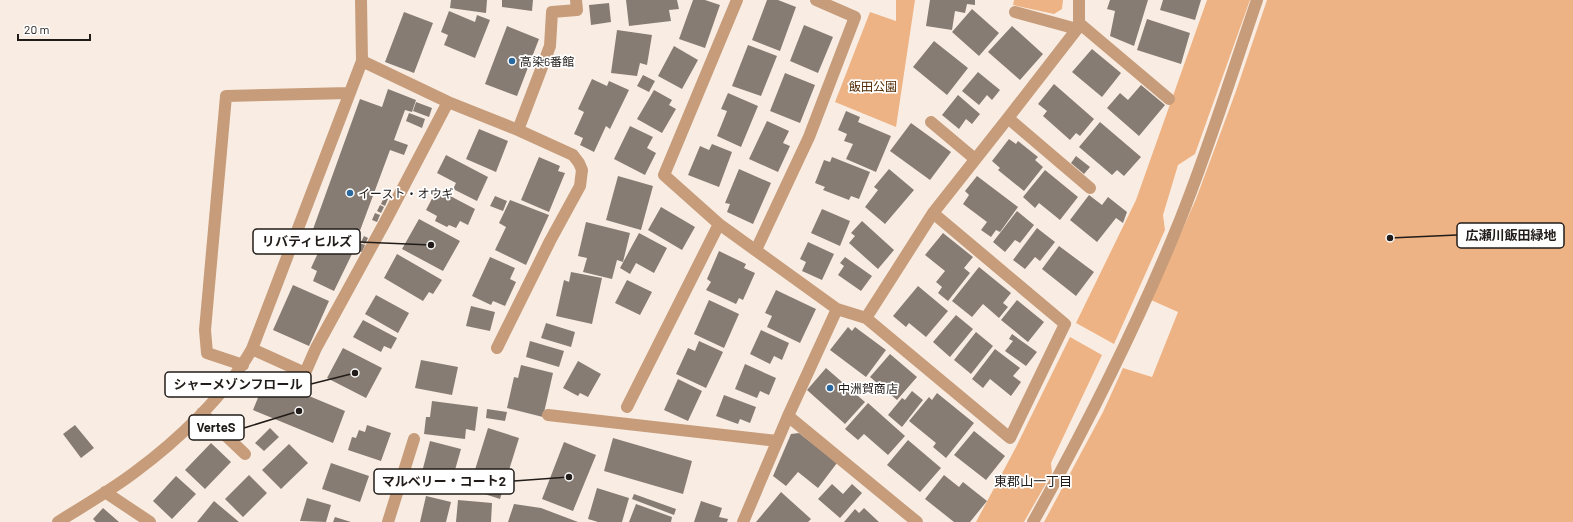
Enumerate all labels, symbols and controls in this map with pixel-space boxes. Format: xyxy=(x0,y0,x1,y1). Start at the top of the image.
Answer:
scale bar xyxy=(18,16,90,42)
text: 20 m xyxy=(24,22,50,36)
place label: 高染6番館 xyxy=(520,54,574,68)
marker: 高染6番館 xyxy=(507,56,517,66)
park label: 飯田公園 xyxy=(849,79,897,93)
place label: イースト・オウギ xyxy=(358,186,453,200)
marker: イースト・オウギ xyxy=(345,188,355,198)
callout: 広瀬川飯田緑地 xyxy=(1457,223,1564,248)
text: 広瀬川飯田緑地 xyxy=(1465,227,1557,243)
callout: リバティヒルズ xyxy=(253,229,360,254)
text: リバティヒルズ xyxy=(262,233,352,249)
callout: シャーメゾンフロール xyxy=(165,372,311,397)
text: シャーメゾンフロール xyxy=(173,376,303,392)
place label: 中洲賀商店 xyxy=(838,381,898,395)
marker: 中洲賀商店 xyxy=(825,383,835,393)
callout: VerteS xyxy=(189,415,244,440)
text: VerteS xyxy=(196,419,236,435)
callout: マルベリー・コート2 xyxy=(374,469,514,494)
text: マルベリー・コート2 xyxy=(382,473,506,489)
district label: 東郡山一丁目 xyxy=(994,473,1072,489)

